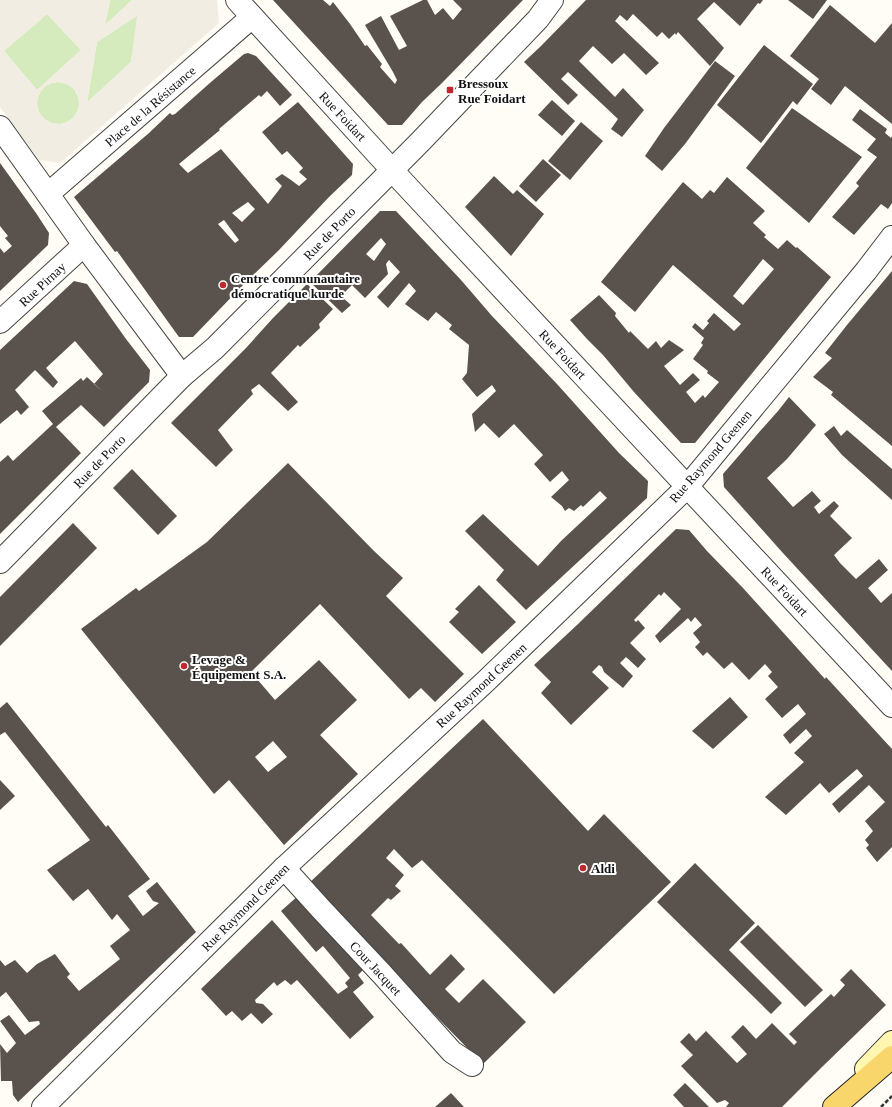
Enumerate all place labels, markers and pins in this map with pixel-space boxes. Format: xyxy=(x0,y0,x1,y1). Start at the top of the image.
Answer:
place label: Bressoux Rue Foidart xyxy=(458,76,526,106)
marker: Bressoux Rue Foidart xyxy=(445,85,455,95)
place label: Centre communautaire démocratique kurde xyxy=(231,271,360,301)
marker: Centre communautaire démocratique kurde xyxy=(218,280,228,290)
place label: Levage & Équipement S.A. xyxy=(192,652,286,682)
marker: Levage & Équipement S.A. xyxy=(179,661,189,671)
place label: Aldi xyxy=(591,861,615,876)
marker: Aldi xyxy=(578,863,588,873)

